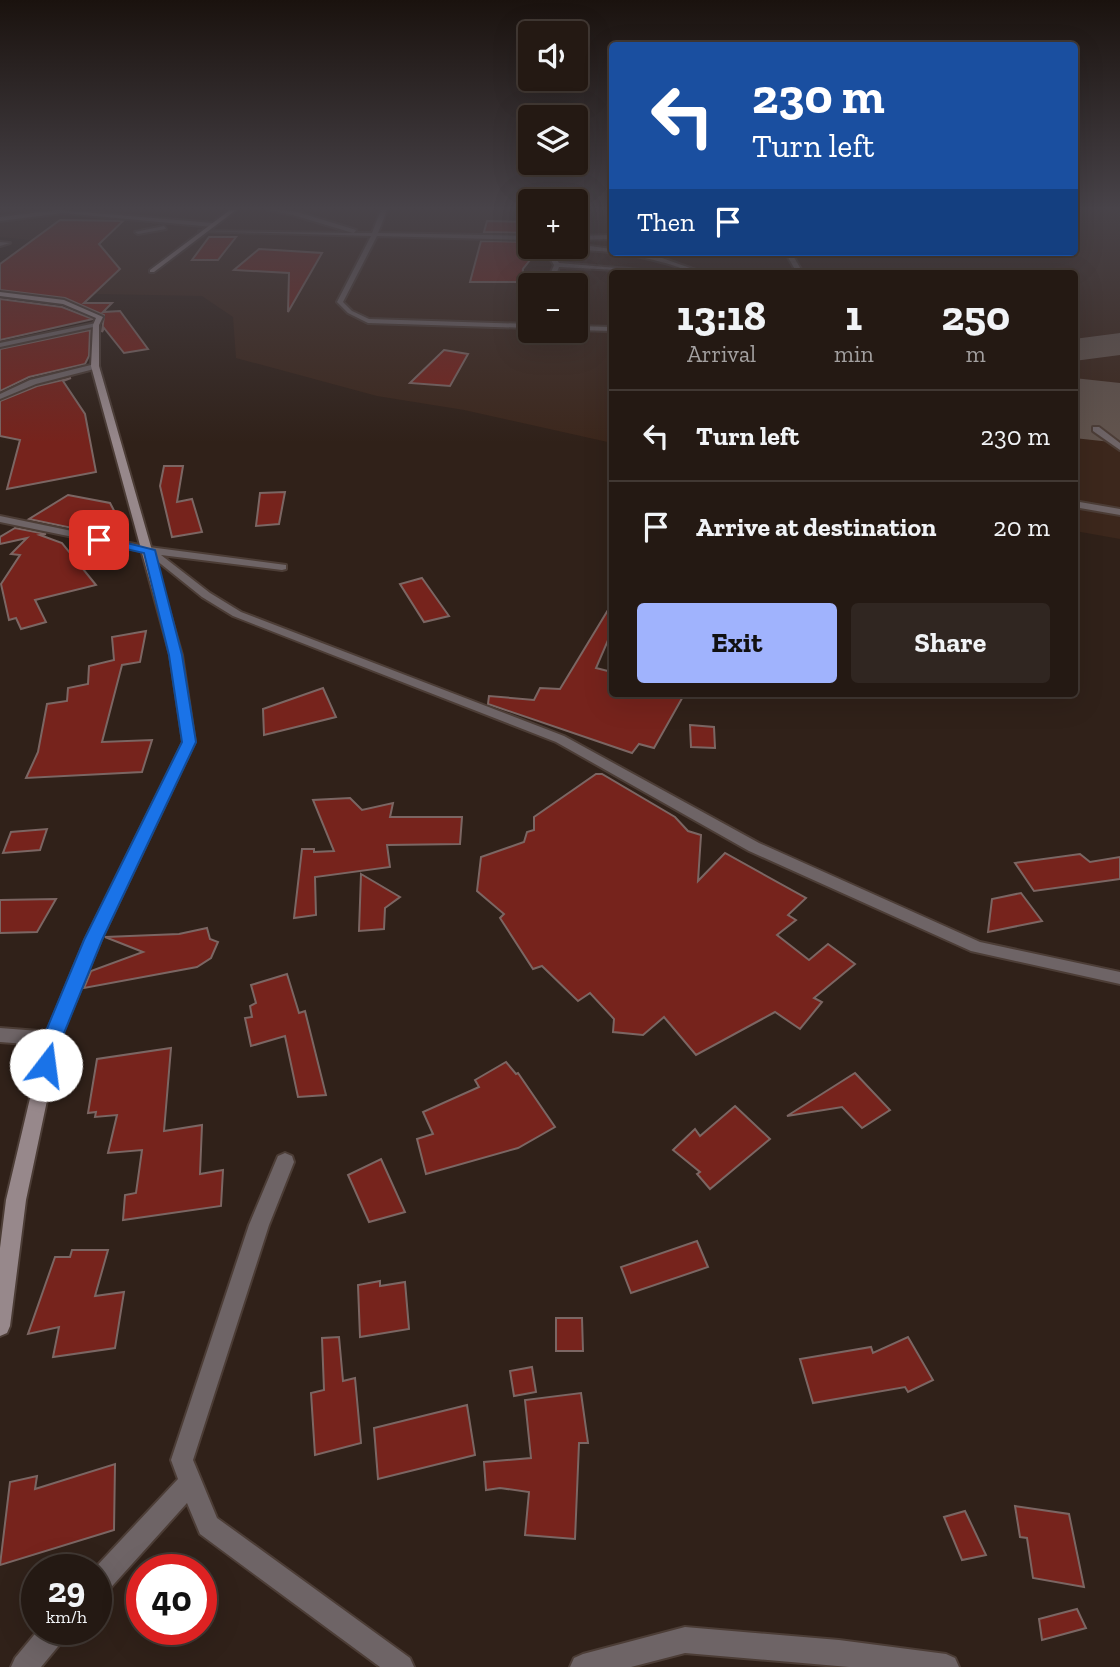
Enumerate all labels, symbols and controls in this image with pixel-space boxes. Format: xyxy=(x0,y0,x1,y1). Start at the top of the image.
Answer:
map controls xyxy=(518,21,588,343)
button: sound xyxy=(518,21,588,91)
text: 230 m xyxy=(752,67,885,126)
icon: left xyxy=(637,70,728,161)
button: layers xyxy=(518,105,588,175)
text: Turn left xyxy=(752,127,874,165)
button: + xyxy=(518,189,588,259)
icon: arrive xyxy=(709,203,747,241)
text: Then xyxy=(637,206,695,238)
button: − xyxy=(518,273,588,343)
text: 13:18 xyxy=(677,290,766,341)
text: 1 xyxy=(845,290,862,341)
text: 250 xyxy=(941,290,1010,341)
text: Arrival xyxy=(687,340,756,368)
text: min xyxy=(834,340,874,368)
text: m xyxy=(966,340,986,368)
icon: left xyxy=(637,417,675,455)
text: Turn left xyxy=(696,420,799,452)
text: 230 m xyxy=(981,420,1050,452)
icon: arrive xyxy=(637,508,675,546)
pin xyxy=(69,510,129,570)
text: Arrive at destination xyxy=(696,511,936,543)
text: 20 m xyxy=(993,511,1050,543)
icon: arrive xyxy=(80,521,118,559)
button: Exit xyxy=(637,603,837,683)
button: Share xyxy=(851,603,1050,683)
position arrow xyxy=(9,1028,83,1102)
speed limit sign: 40 xyxy=(126,1554,217,1645)
text: 29 xyxy=(48,1569,85,1611)
text: km/h xyxy=(46,1606,87,1628)

